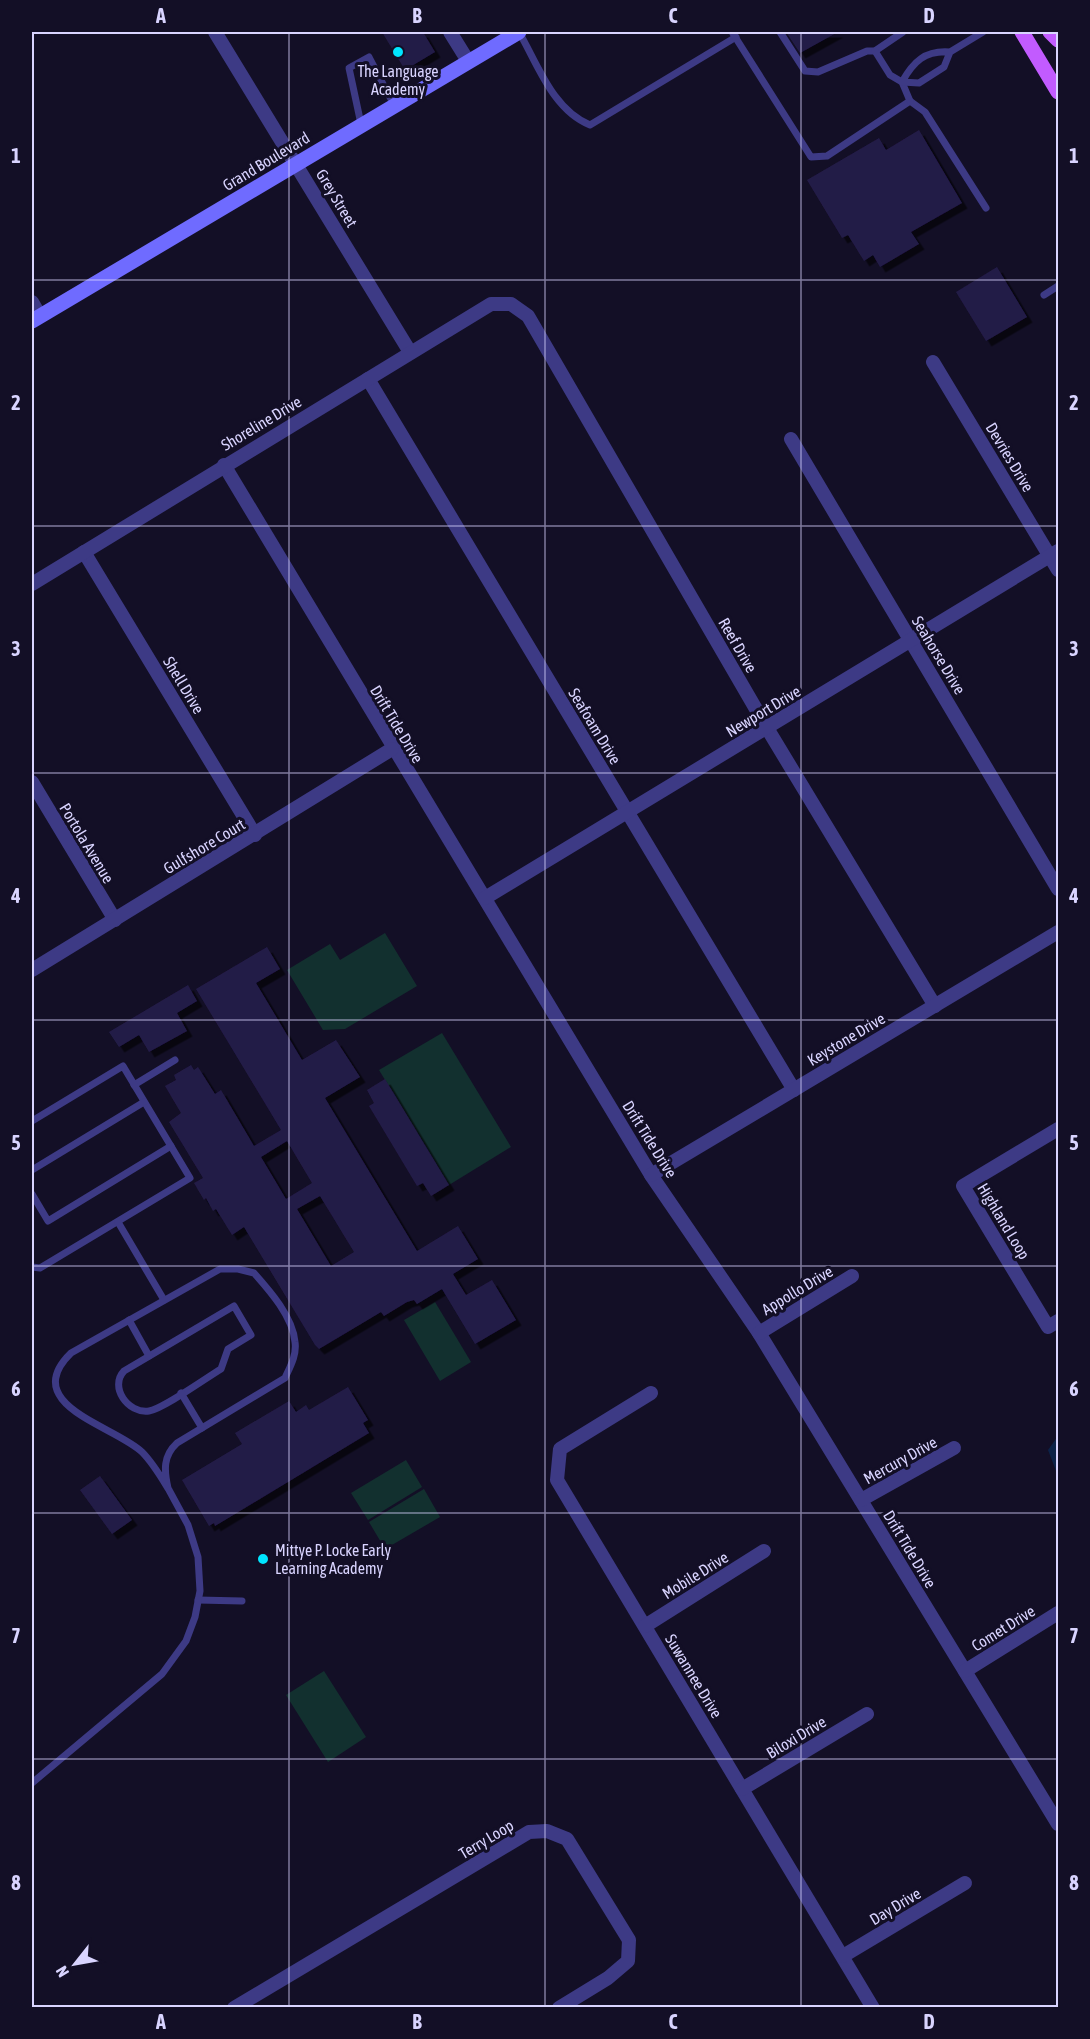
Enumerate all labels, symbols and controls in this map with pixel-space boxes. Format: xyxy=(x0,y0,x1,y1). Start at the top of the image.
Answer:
text: A xyxy=(155,4,166,27)
text: B xyxy=(412,4,422,27)
text: C xyxy=(669,4,678,27)
text: D xyxy=(923,4,935,27)
marker: The Language Academy xyxy=(391,45,405,59)
place label: The Language Academy xyxy=(357,62,439,99)
street label: Grand Boulevard xyxy=(219,128,313,194)
text: 1 xyxy=(11,144,21,167)
text: 1 xyxy=(1069,144,1079,167)
street label: Grey Street xyxy=(312,166,361,231)
text: 2 xyxy=(11,391,21,414)
text: 2 xyxy=(1069,391,1079,414)
street label: Shoreline Drive xyxy=(218,392,304,454)
street label: Devries Drive xyxy=(982,419,1038,495)
street label: Seahorse Drive xyxy=(909,613,969,697)
street label: Reef Drive xyxy=(715,614,761,676)
text: 3 xyxy=(11,637,21,660)
text: 3 xyxy=(1069,637,1079,660)
street label: Shell Drive xyxy=(160,653,208,717)
street label: Drift Tide Drive xyxy=(367,682,427,766)
street label: Newport Drive xyxy=(723,682,804,741)
street label: Seafoam Drive xyxy=(565,685,625,767)
street label: Portola Avenue xyxy=(56,800,118,886)
street label: Gulfshore Court xyxy=(160,815,248,877)
text: 4 xyxy=(10,884,21,907)
text: 4 xyxy=(1068,884,1079,907)
street label: Keystone Drive xyxy=(804,1009,888,1070)
street label: Drift Tide Drive xyxy=(619,1097,681,1181)
text: 5 xyxy=(11,1131,21,1154)
text: 5 xyxy=(1069,1131,1079,1154)
street label: Highland Loop xyxy=(973,1180,1034,1263)
street label: Appollo Drive xyxy=(758,1262,836,1319)
text: 6 xyxy=(11,1377,21,1400)
text: 6 xyxy=(1069,1377,1079,1400)
street label: Mercury Drive xyxy=(860,1433,940,1488)
street label: Drift Tide Drive xyxy=(880,1507,940,1591)
place label: Mittye P. Locke Early Learning Academy xyxy=(275,1541,391,1578)
street label: Mobile Drive xyxy=(659,1548,731,1602)
marker: Mittye P. Locke Early Learning Academy xyxy=(256,1552,270,1566)
street label: Comet Drive xyxy=(968,1601,1038,1655)
text: 7 xyxy=(11,1624,21,1647)
text: 7 xyxy=(1069,1624,1079,1647)
street label: Suwannee Drive xyxy=(662,1631,726,1721)
street label: Biloxi Drive xyxy=(763,1712,829,1762)
street label: Terry Loop xyxy=(455,1816,517,1863)
text: 8 xyxy=(11,1871,21,1894)
text: 8 xyxy=(1069,1871,1079,1894)
street label: Day Drive xyxy=(866,1884,924,1929)
north arrow xyxy=(45,1934,105,1994)
text: N xyxy=(52,1963,72,1980)
text: A xyxy=(155,2010,166,2033)
text: B xyxy=(412,2010,422,2033)
text: C xyxy=(669,2010,678,2033)
text: D xyxy=(923,2010,935,2033)

